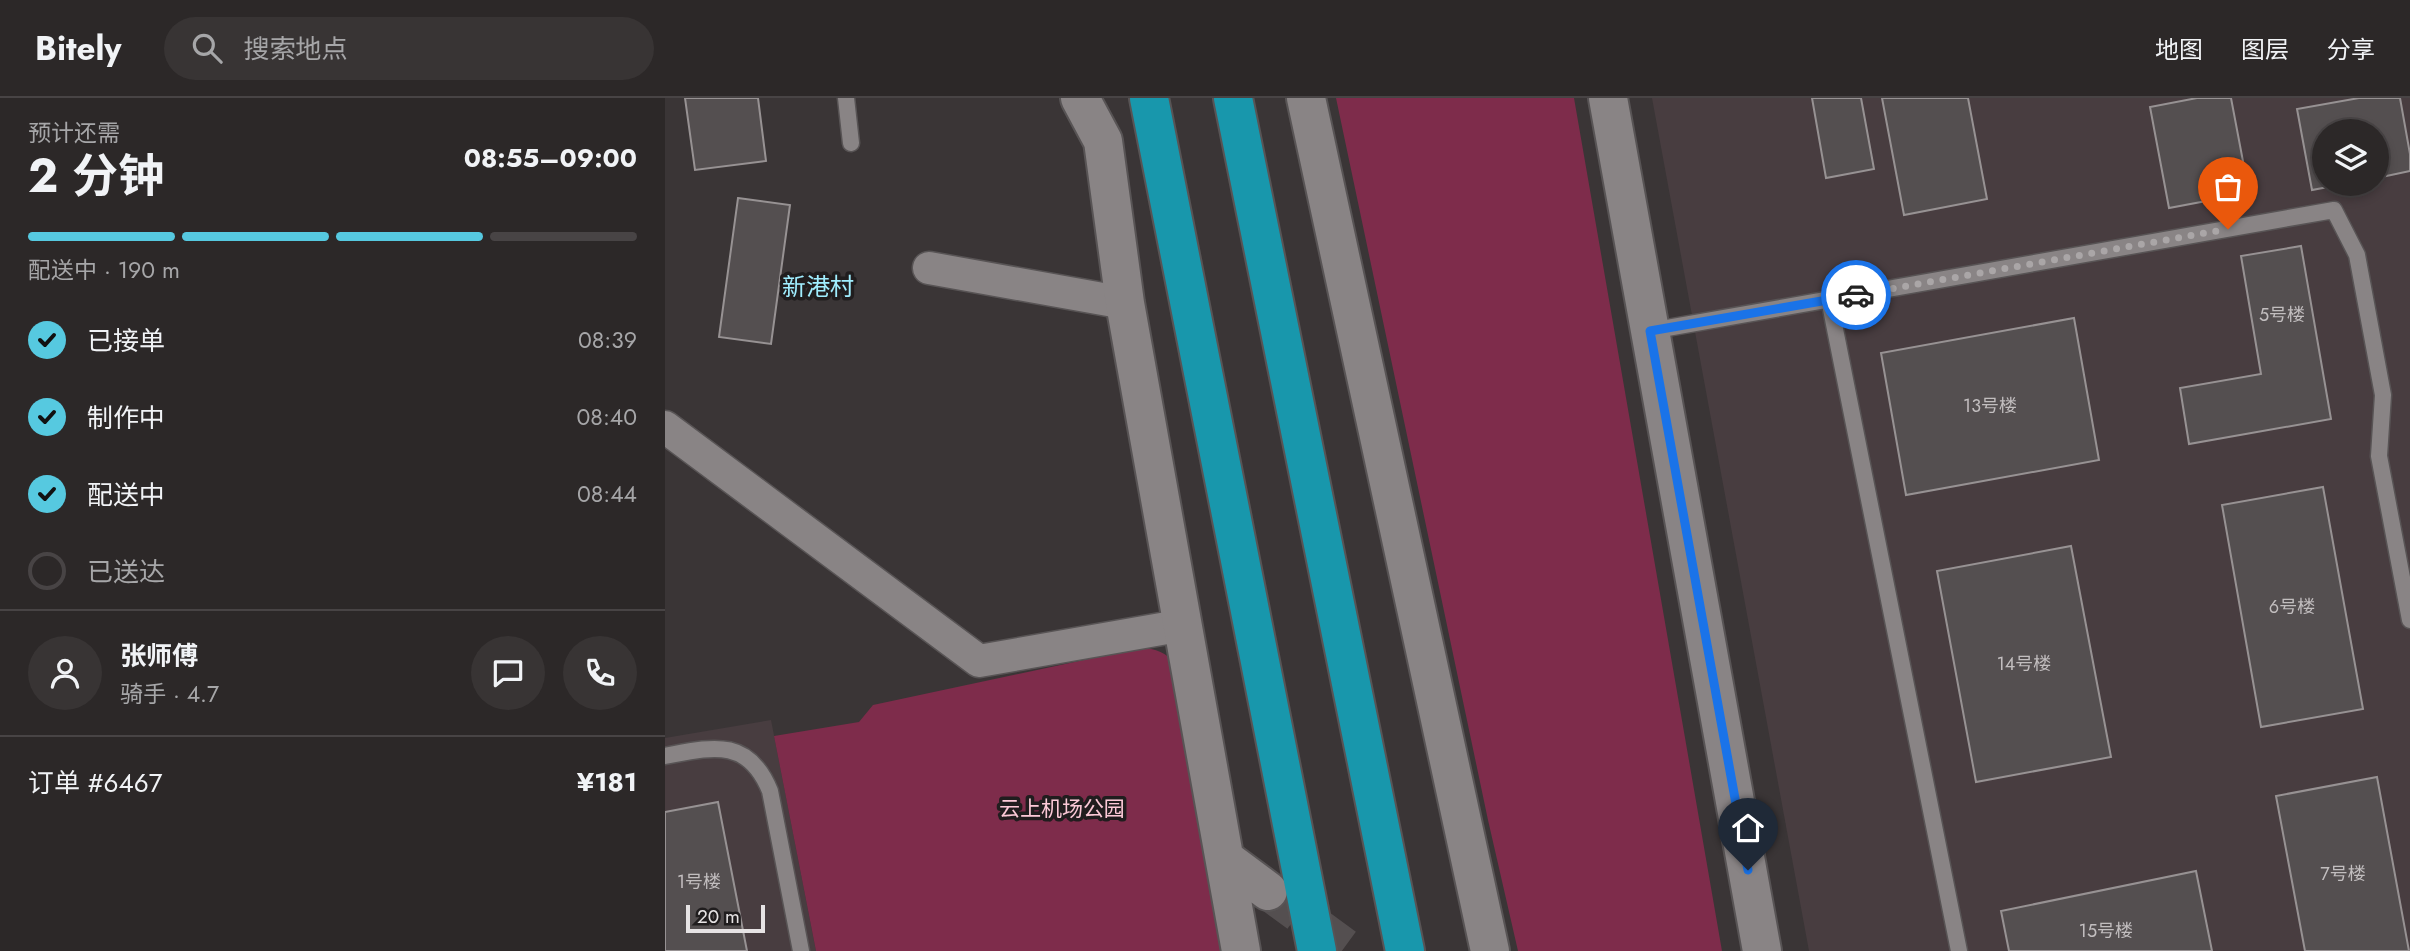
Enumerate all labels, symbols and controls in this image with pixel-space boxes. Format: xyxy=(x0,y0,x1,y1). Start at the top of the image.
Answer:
search box xyxy=(164,17,654,80)
text: Bitely xyxy=(35,25,122,72)
icon: search xyxy=(188,29,226,67)
text: 搜索地点 xyxy=(244,30,348,68)
text: 地图 xyxy=(2155,32,2203,67)
text: 图层 xyxy=(2241,32,2289,67)
text: 分享 xyxy=(2327,32,2375,67)
text: 预计还需 xyxy=(28,116,120,150)
map controls xyxy=(2312,119,2389,196)
button: layers xyxy=(2312,119,2389,196)
text: 08:55–09:00 xyxy=(464,139,637,177)
text: 2 分钟 xyxy=(28,143,164,209)
pin xyxy=(2198,157,2258,229)
icon: bag xyxy=(2209,168,2247,206)
text: 配送中 · 190 m xyxy=(28,253,180,287)
courier xyxy=(1821,260,1891,330)
district label: 新港村 xyxy=(782,269,854,304)
icon: car xyxy=(1837,276,1875,314)
house number: 5号楼 xyxy=(2259,302,2305,328)
icon: check xyxy=(28,321,66,359)
text: 已接单 xyxy=(87,322,165,360)
text: 08:39 xyxy=(578,323,637,357)
house number: 13号楼 xyxy=(1963,393,2017,419)
icon: check xyxy=(28,398,66,436)
text: 制作中 xyxy=(87,399,165,437)
text: 08:40 xyxy=(577,400,637,434)
icon: check xyxy=(28,475,66,513)
text: 配送中 xyxy=(87,476,165,514)
text: 08:44 xyxy=(577,477,637,511)
text: 已送达 xyxy=(87,553,165,591)
house number: 6号楼 xyxy=(2269,594,2315,620)
button: person xyxy=(28,636,102,710)
button: chat xyxy=(471,636,545,710)
button: phone xyxy=(563,636,637,710)
text: 张师傅 xyxy=(120,637,198,675)
house number: 14号楼 xyxy=(1997,651,2051,677)
text: 骑手 · 4.7 xyxy=(120,677,219,711)
text: ¥181 xyxy=(577,763,637,801)
text: 订单 #6467 xyxy=(28,764,162,802)
park label: 云上机场公园 xyxy=(999,794,1125,824)
pin xyxy=(1718,798,1778,870)
icon: home xyxy=(1729,809,1767,847)
house number: 7号楼 xyxy=(2320,861,2366,887)
house number: 1号楼 xyxy=(677,869,721,895)
scale bar xyxy=(686,902,765,934)
text: 20 m xyxy=(697,903,740,930)
house number: 15号楼 xyxy=(2079,918,2133,944)

